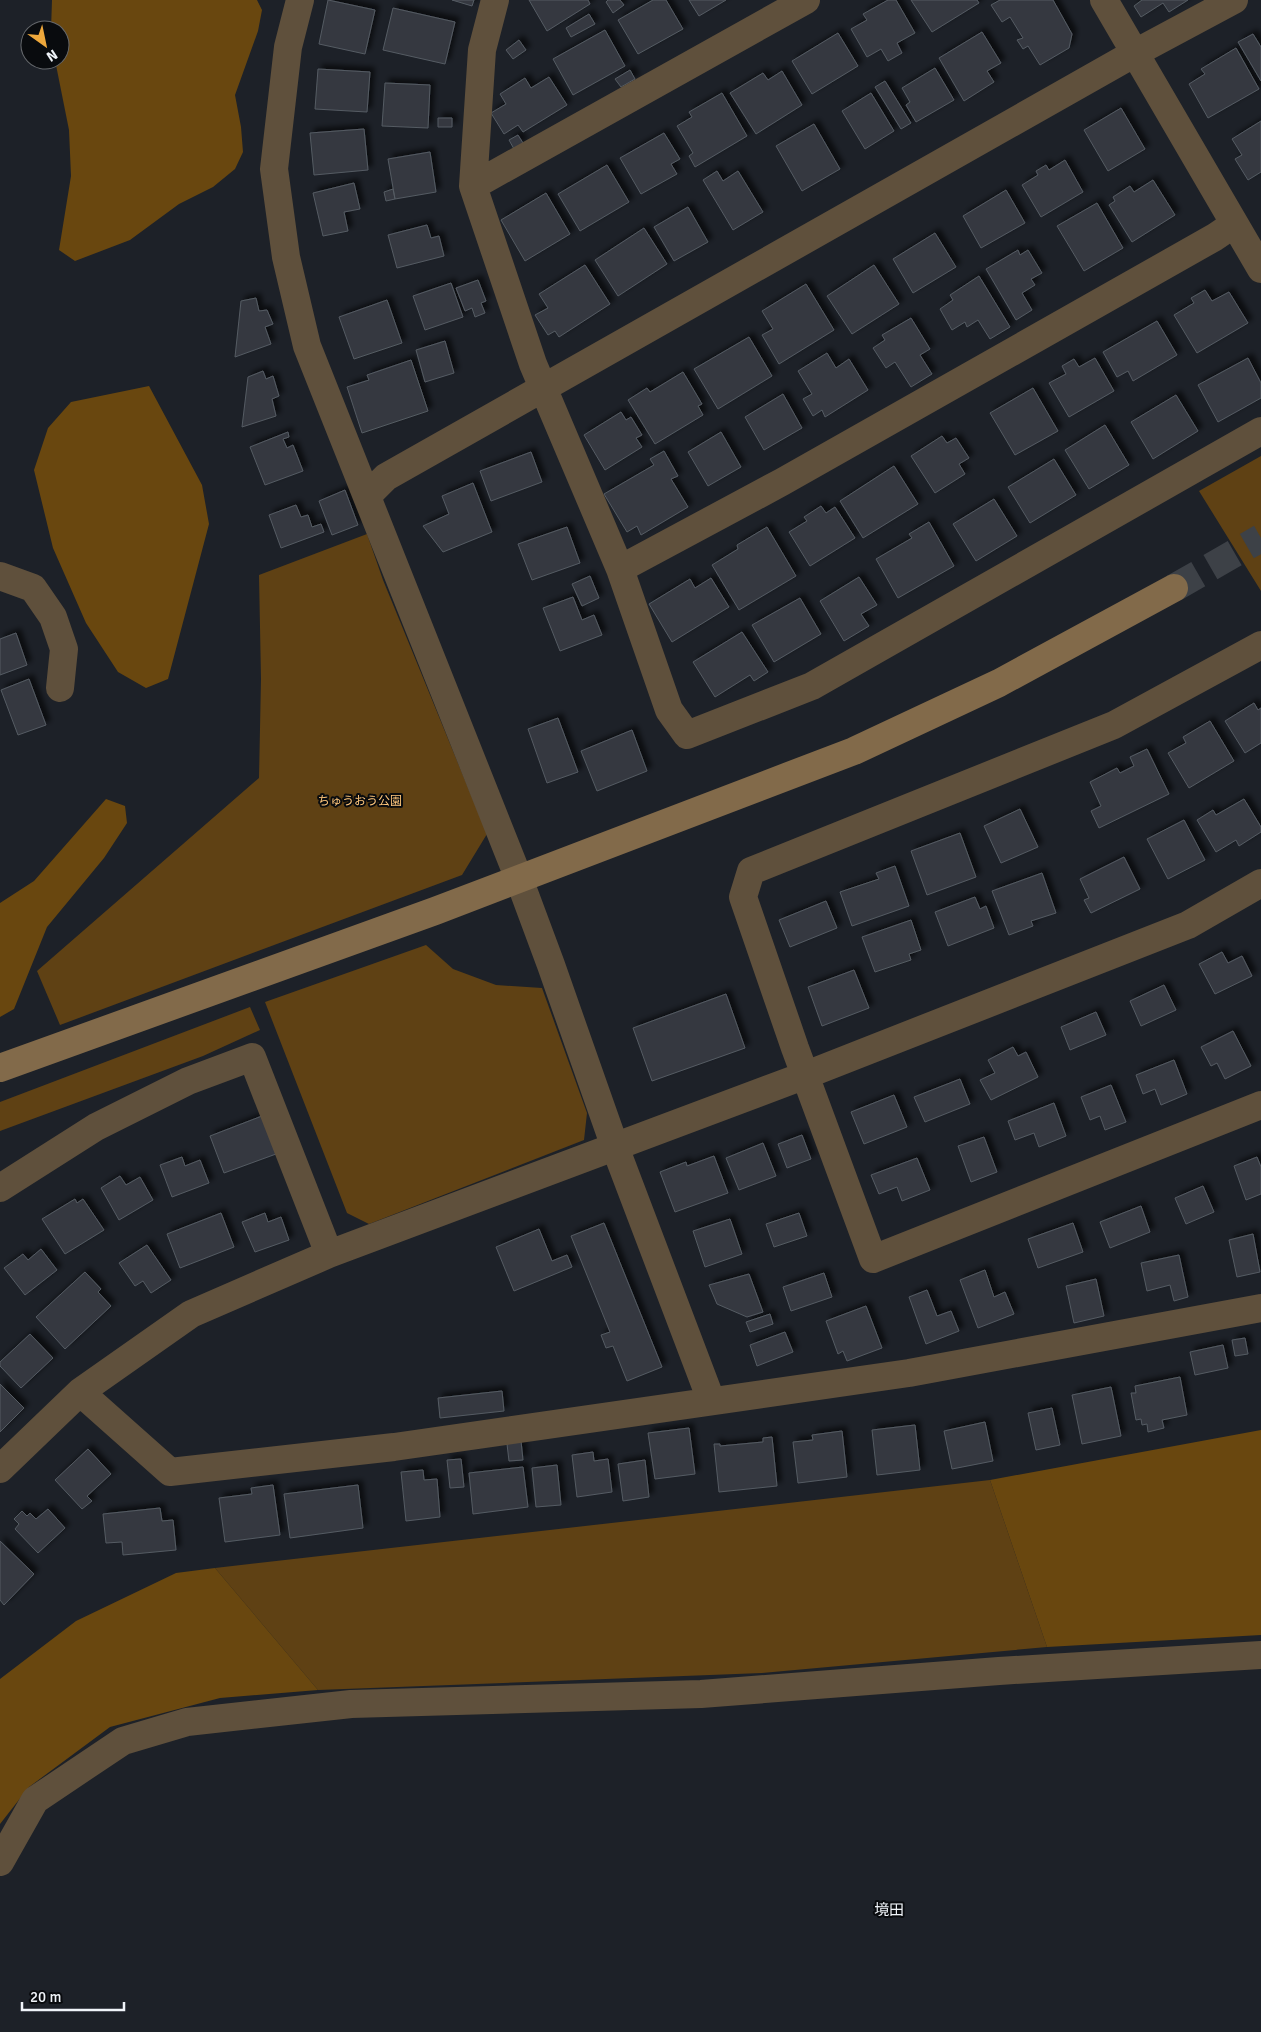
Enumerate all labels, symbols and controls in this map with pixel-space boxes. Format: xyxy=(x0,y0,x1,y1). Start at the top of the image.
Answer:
north arrow xyxy=(20,20,70,70)
text: N xyxy=(43,46,61,65)
park label: ちゅうおう公園 xyxy=(318,794,402,809)
district label: 境田 xyxy=(874,1901,904,1919)
scale bar xyxy=(22,1980,125,2012)
text: 20 m xyxy=(30,1988,61,2006)

